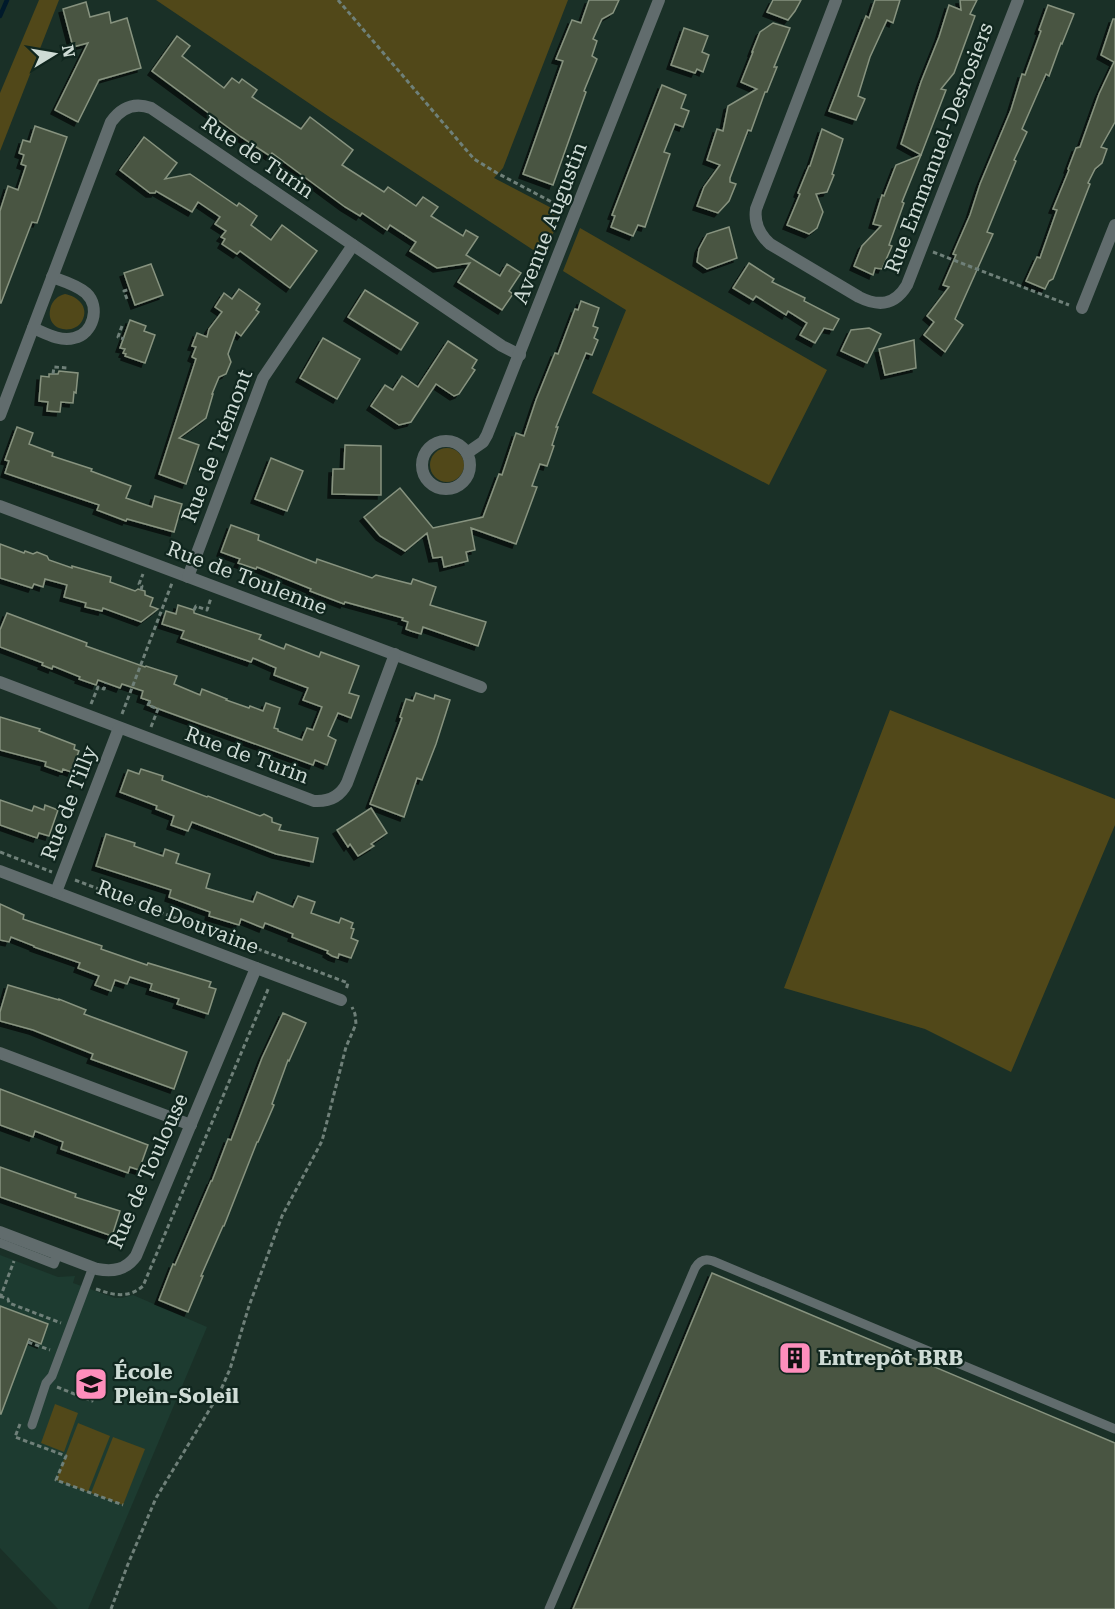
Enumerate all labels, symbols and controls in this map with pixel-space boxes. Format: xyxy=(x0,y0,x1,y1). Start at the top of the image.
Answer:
street label: Rue Emmanuel-Desrosiers xyxy=(880,19,998,277)
north arrow xyxy=(24,24,84,84)
text: N xyxy=(58,43,79,59)
street label: Rue de Turin xyxy=(197,111,319,204)
street label: Avenue Augustin xyxy=(508,138,592,307)
street label: Rue de Trémont xyxy=(177,366,257,526)
street label: Rue de Toulenne xyxy=(163,536,331,620)
street label: Rue de Turin xyxy=(182,721,313,789)
street label: Rue de Tilly xyxy=(36,742,102,864)
street label: Rue de Douvaine xyxy=(94,875,262,959)
street label: Rue de Toulouse xyxy=(103,1090,193,1252)
building icon: Entrepôt BRB xyxy=(777,1340,813,1376)
place label: Entrepôt BRB xyxy=(818,1346,963,1370)
place label: École Plein-Soleil xyxy=(114,1359,239,1408)
school or university icon: École Plein-Soleil xyxy=(73,1366,109,1402)

